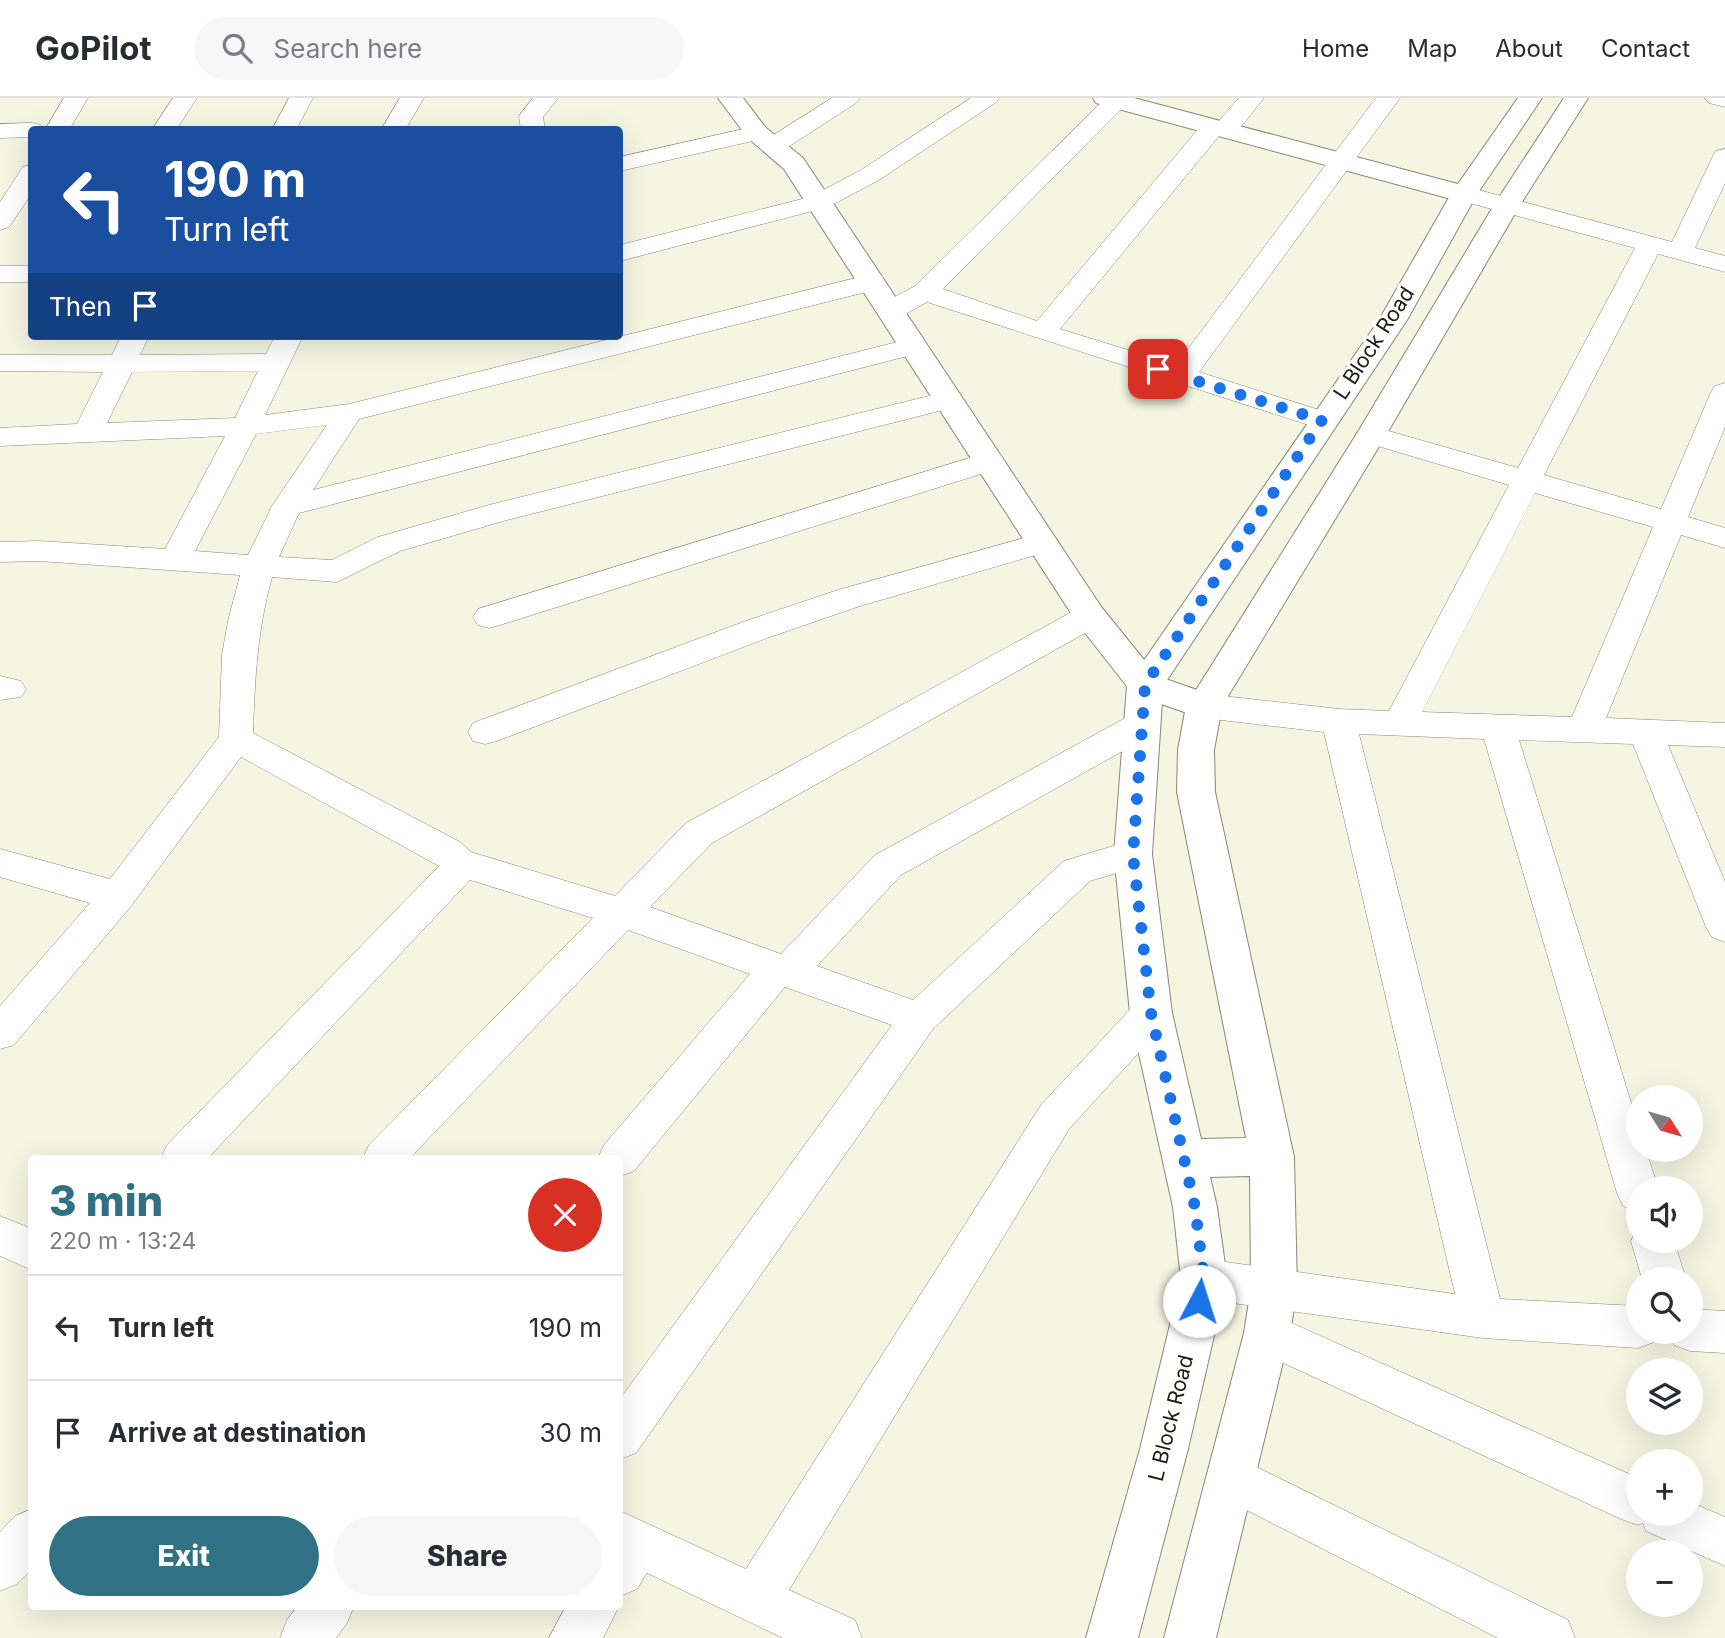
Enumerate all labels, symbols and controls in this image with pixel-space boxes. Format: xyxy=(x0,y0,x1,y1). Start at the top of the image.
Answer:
search box xyxy=(194,17,684,80)
text: GoPilot xyxy=(35,28,152,68)
icon: search xyxy=(218,29,256,67)
text: Search here xyxy=(274,33,422,64)
text: Home xyxy=(1302,34,1369,63)
text: Map xyxy=(1407,34,1457,63)
text: About xyxy=(1495,34,1563,63)
text: Contact xyxy=(1601,34,1690,63)
text: 190 m xyxy=(164,150,306,209)
icon: left xyxy=(49,154,140,245)
text: Turn left xyxy=(164,210,289,249)
street label: L Block Road xyxy=(1328,282,1419,404)
icon: arrive xyxy=(126,287,164,325)
text: Then xyxy=(49,291,112,322)
pin xyxy=(1128,339,1188,399)
icon: arrive xyxy=(1139,350,1177,388)
north arrow xyxy=(1626,1085,1703,1162)
map controls xyxy=(1626,1085,1703,1617)
text: 3 min xyxy=(49,1175,163,1226)
button: sound xyxy=(1626,1176,1703,1253)
button: close xyxy=(528,1178,602,1252)
text: 220 m · 13:24 xyxy=(49,1227,196,1255)
position arrow xyxy=(1162,1264,1236,1338)
button: search xyxy=(1626,1267,1703,1344)
icon: left xyxy=(49,1309,87,1347)
text: Turn left xyxy=(108,1312,214,1343)
text: 190 m xyxy=(529,1312,602,1343)
street label: L Block Road xyxy=(1143,1352,1198,1484)
button: layers xyxy=(1626,1358,1703,1435)
icon: arrive xyxy=(49,1414,87,1452)
text: Arrive at destination xyxy=(108,1417,367,1448)
text: 30 m xyxy=(539,1417,602,1448)
button: + xyxy=(1626,1449,1703,1526)
button: Exit xyxy=(49,1516,319,1596)
button: Share xyxy=(333,1516,602,1596)
button: − xyxy=(1626,1540,1703,1617)

